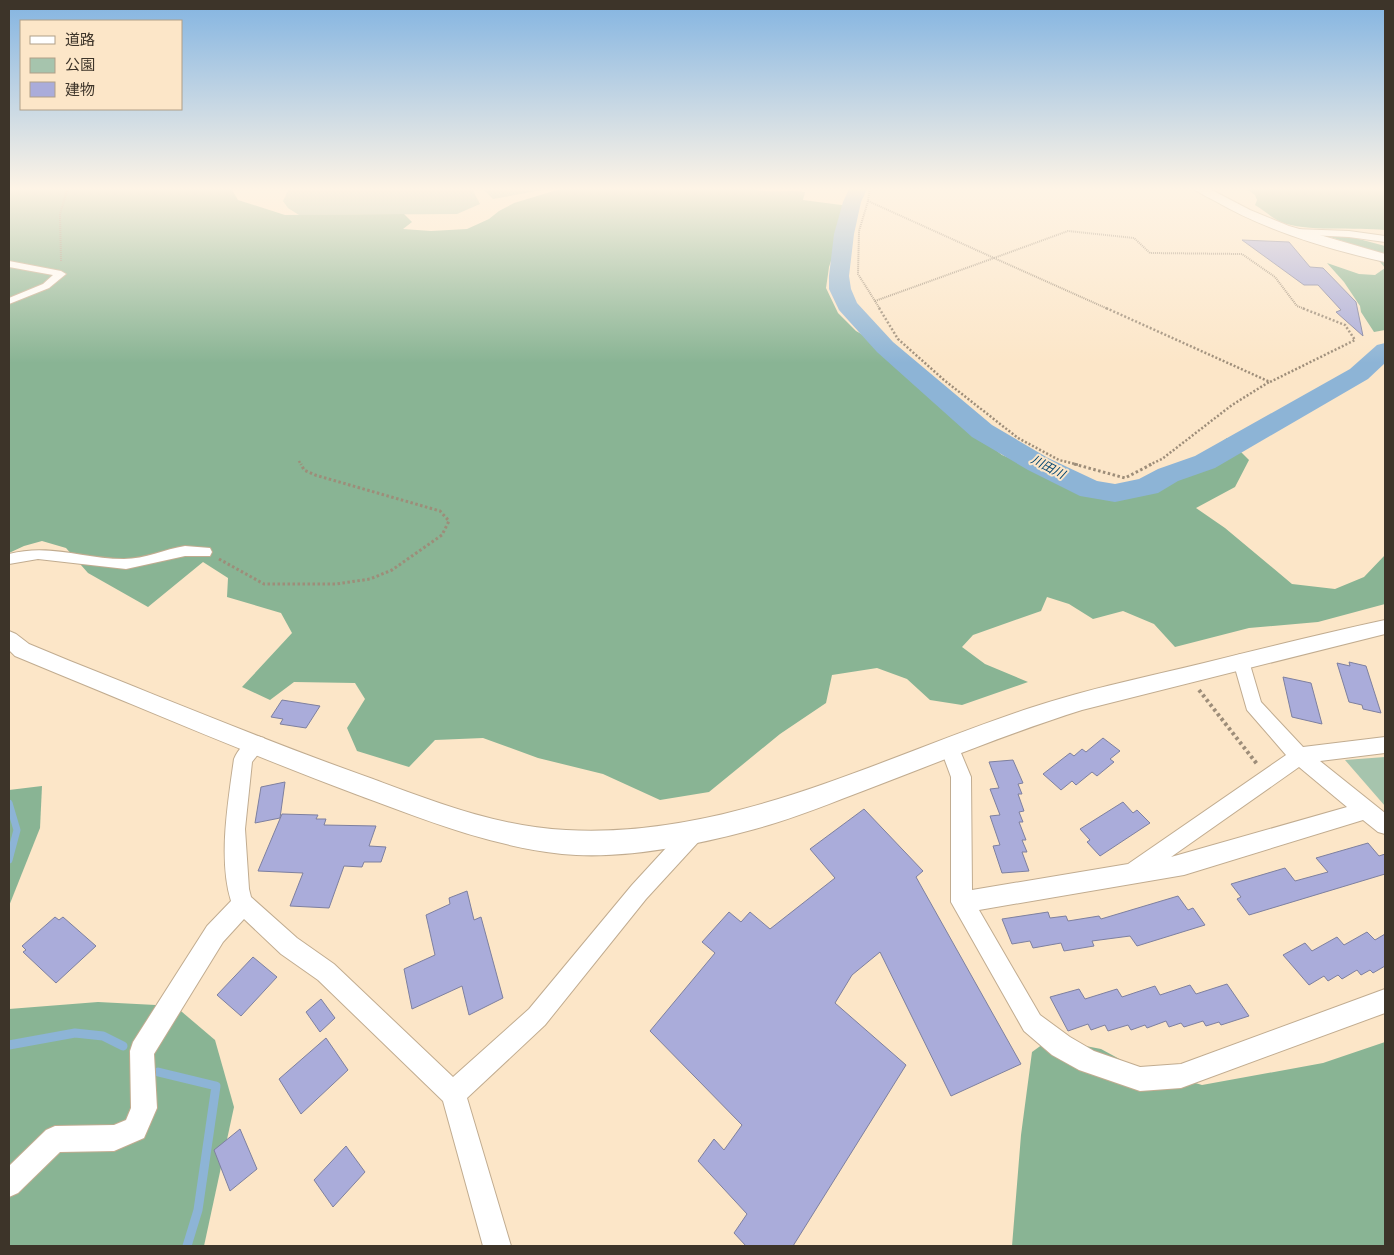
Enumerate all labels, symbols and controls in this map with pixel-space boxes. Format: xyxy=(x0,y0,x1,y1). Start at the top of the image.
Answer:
legend xyxy=(20,20,182,110)
text: 道路 xyxy=(65,32,95,48)
text: 公園 xyxy=(65,57,95,73)
text: 建物 xyxy=(65,82,95,98)
water label: 川田川 xyxy=(1029,453,1068,482)

